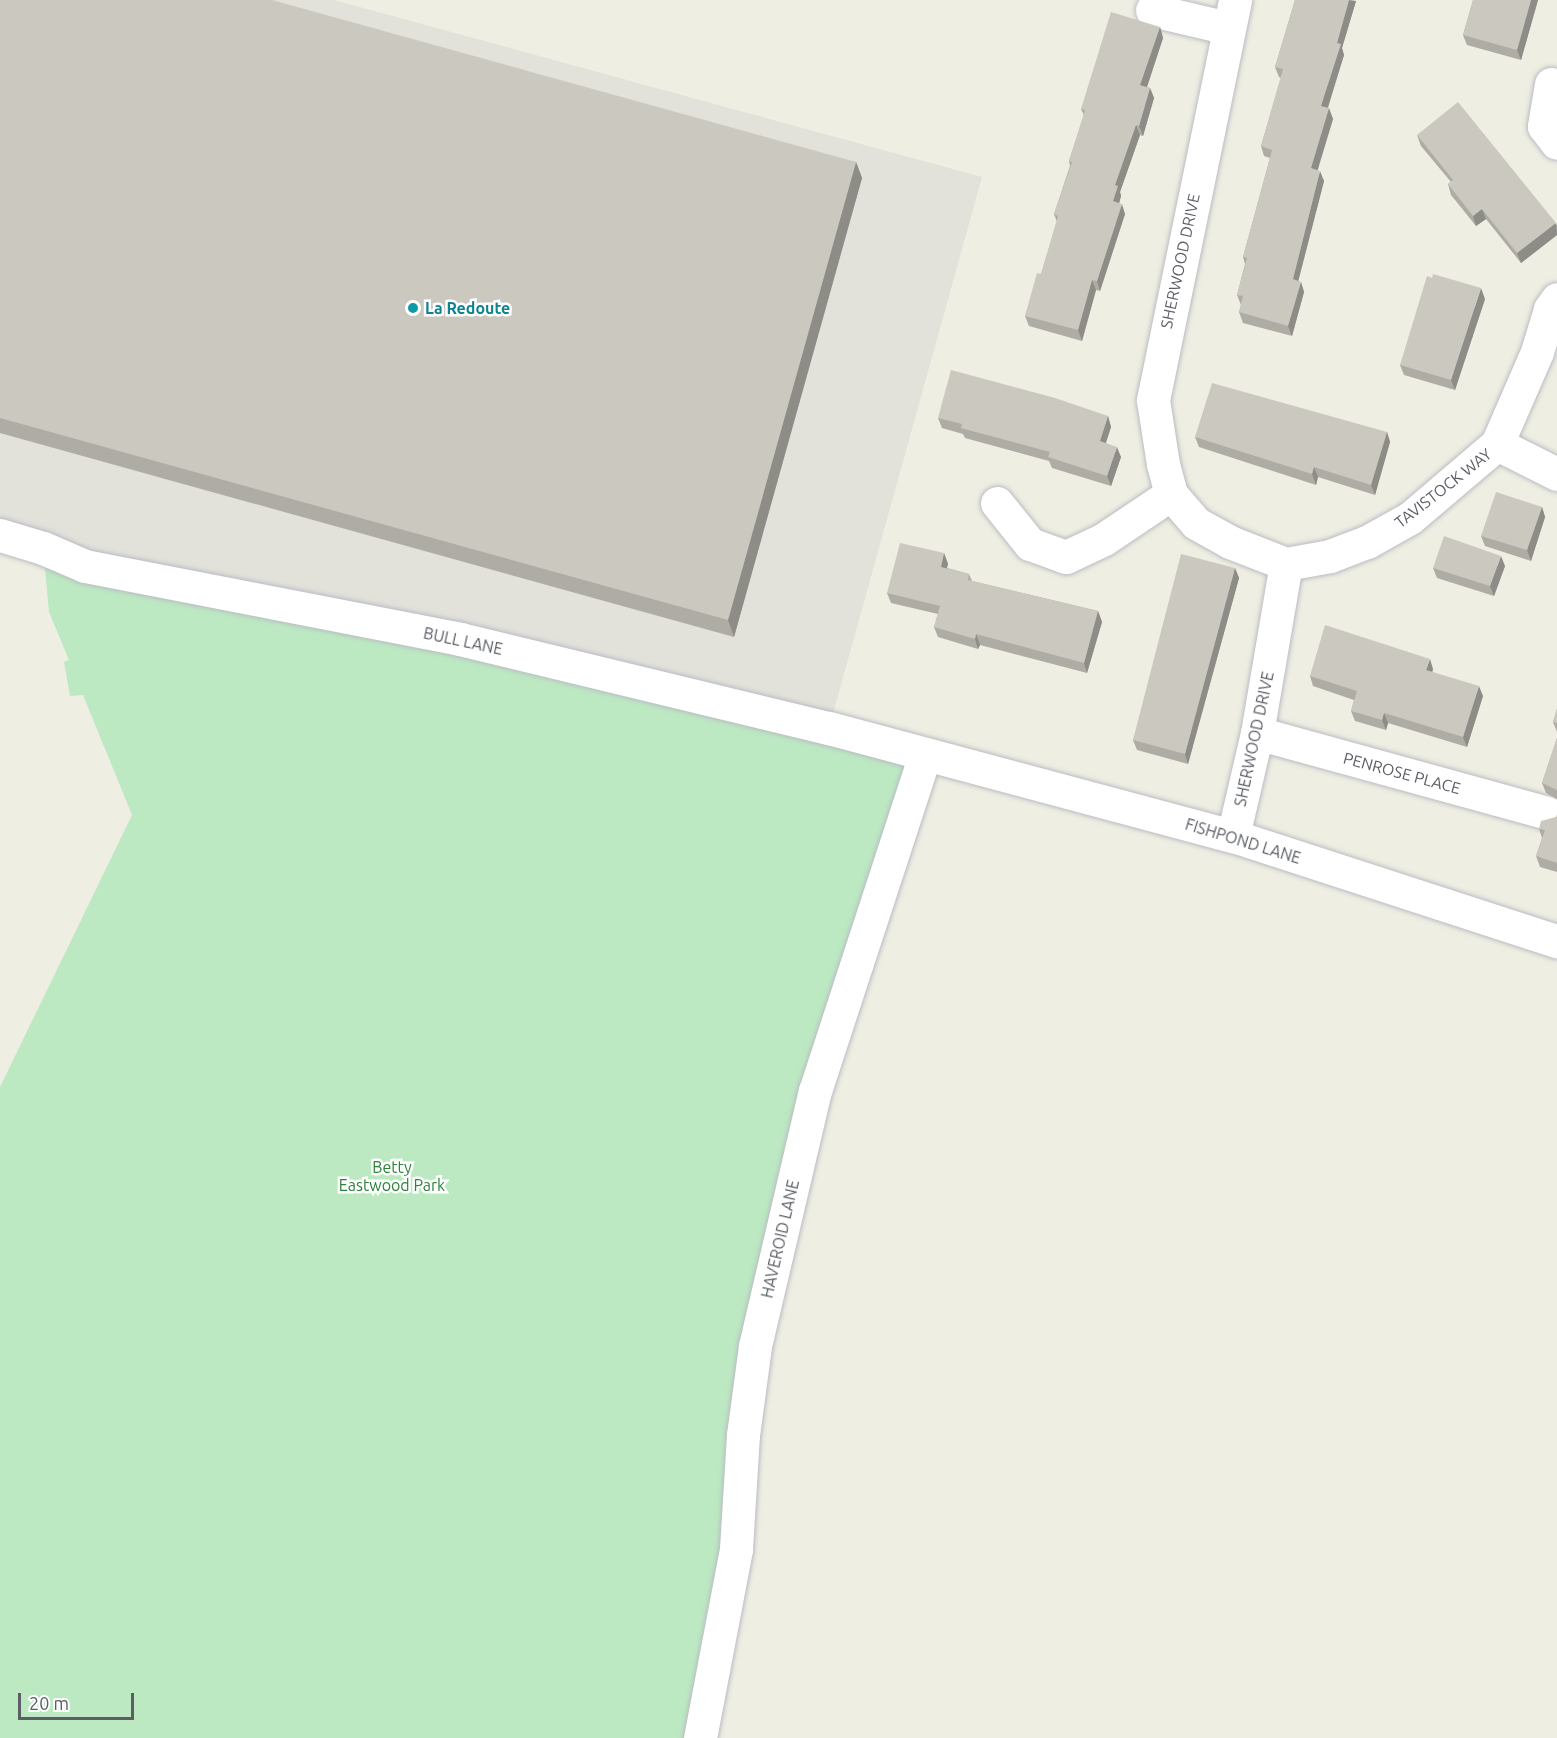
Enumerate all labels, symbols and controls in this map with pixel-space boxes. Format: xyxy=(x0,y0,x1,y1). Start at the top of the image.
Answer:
street label: SHERWOOD DRIVE xyxy=(1156,192,1204,330)
place label: La Redoute xyxy=(425,298,510,318)
marker: La Redoute xyxy=(406,301,420,315)
street label: TAVISTOCK WAY xyxy=(1391,444,1495,532)
street label: BULL LANE xyxy=(422,623,504,659)
street label: SHERWOOD DRIVE xyxy=(1230,670,1278,808)
street label: PENROSE PLACE xyxy=(1341,748,1463,798)
street label: FISHPOND LANE xyxy=(1183,814,1303,868)
park label: Betty Eastwood Park xyxy=(339,1157,445,1195)
street label: HAVEROID LANE xyxy=(757,1178,803,1300)
scale bar xyxy=(21,1681,136,1719)
text: 20 m xyxy=(29,1693,69,1713)

